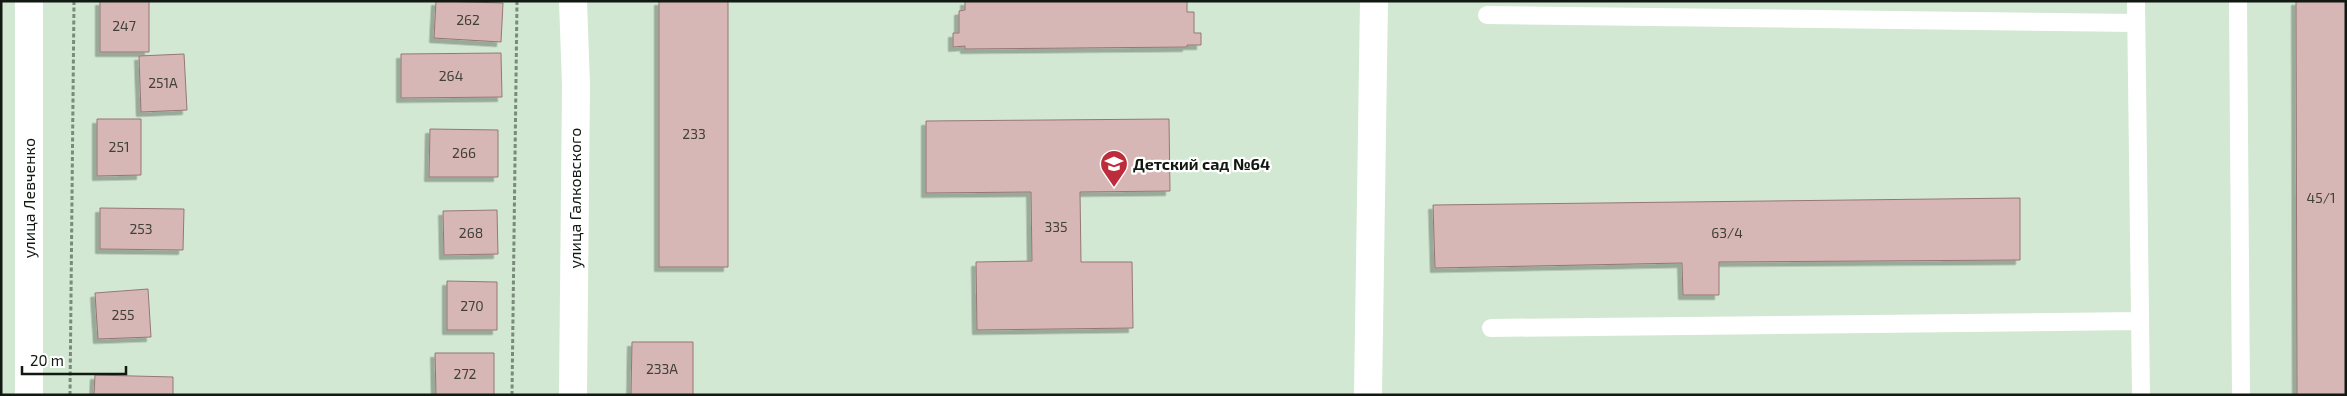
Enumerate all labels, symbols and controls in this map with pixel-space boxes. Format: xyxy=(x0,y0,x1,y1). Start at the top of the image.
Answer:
house number: 262 xyxy=(456,11,480,28)
house number: 247 xyxy=(112,17,136,34)
house number: 264 xyxy=(439,67,463,84)
house number: 251А xyxy=(148,74,178,91)
house number: 233 xyxy=(682,125,706,142)
street label: улица Галковского xyxy=(565,128,585,268)
street label: улица Левченко xyxy=(19,138,39,258)
house number: 251 xyxy=(109,138,129,155)
house number: 266 xyxy=(452,144,476,161)
school or university icon: Детский сад №64 xyxy=(1099,149,1129,188)
place label: Детский сад №64 xyxy=(1133,154,1270,173)
house number: 45/1 xyxy=(2307,189,2335,206)
house number: 335 xyxy=(1044,218,1068,235)
house number: 253 xyxy=(129,220,153,237)
house number: 268 xyxy=(459,224,483,241)
house number: 63/4 xyxy=(1711,224,1743,241)
house number: 270 xyxy=(460,297,484,314)
house number: 255 xyxy=(112,306,134,323)
scale bar xyxy=(22,344,126,376)
text: 20 m xyxy=(30,351,64,369)
house number: 233А xyxy=(646,360,678,377)
house number: 272 xyxy=(454,365,477,382)

